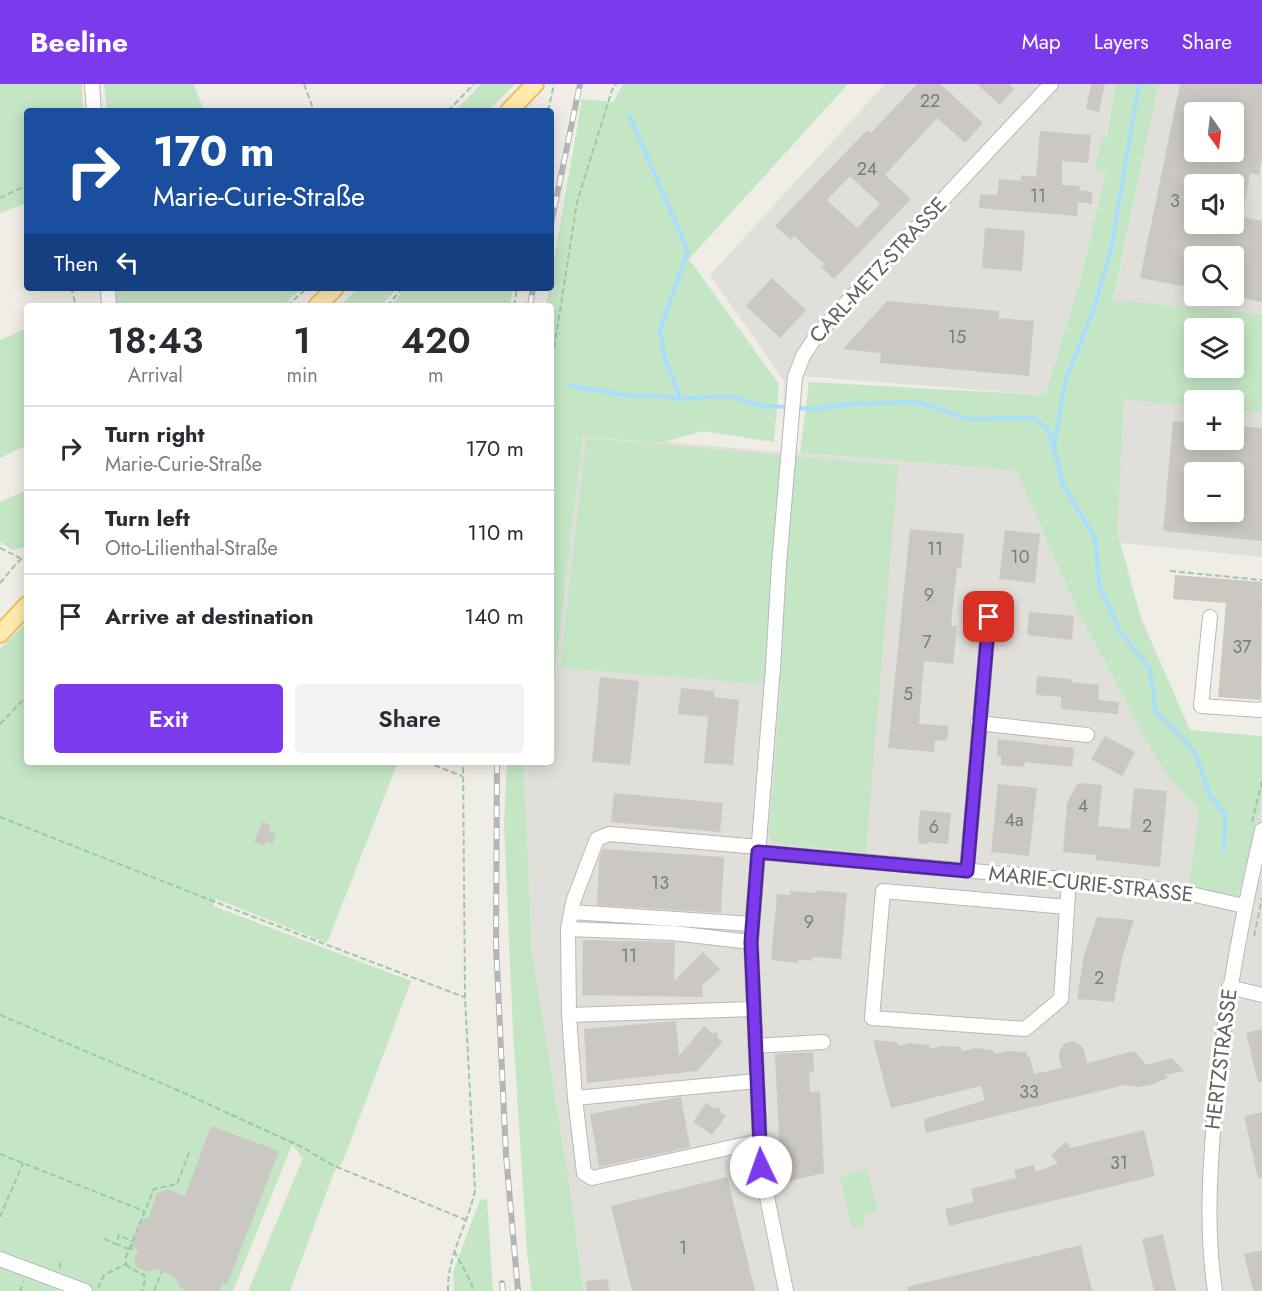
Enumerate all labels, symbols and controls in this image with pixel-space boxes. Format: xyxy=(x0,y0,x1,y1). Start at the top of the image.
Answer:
text: Beeline xyxy=(30,22,128,63)
text: Map xyxy=(1022,27,1061,57)
text: Layers xyxy=(1094,27,1149,57)
text: Share xyxy=(1182,27,1232,57)
house number: 22 xyxy=(920,88,940,114)
north arrow xyxy=(1184,102,1244,162)
map controls xyxy=(1184,102,1244,522)
text: 170 m xyxy=(153,121,275,182)
icon: right xyxy=(54,132,132,210)
house number: 24 xyxy=(857,156,877,182)
button: sound xyxy=(1184,174,1244,234)
text: Marie-Curie-Straße xyxy=(153,177,365,216)
house number: 11 xyxy=(1030,183,1046,209)
house number: 3 xyxy=(1170,188,1180,214)
street label: CARL-METZ-STRASSE xyxy=(802,190,954,350)
icon: left xyxy=(111,246,144,279)
button: search xyxy=(1184,246,1244,306)
text: Then xyxy=(54,247,99,279)
text: 18:43 xyxy=(107,314,203,366)
text: 1 xyxy=(293,314,311,366)
text: 420 xyxy=(401,314,471,366)
button: layers xyxy=(1184,318,1244,378)
house number: 15 xyxy=(948,324,966,350)
text: Arrival xyxy=(128,361,183,390)
text: min xyxy=(287,361,318,390)
text: m xyxy=(428,361,444,390)
button: + xyxy=(1184,390,1244,450)
text: Turn right xyxy=(105,418,205,450)
icon: right xyxy=(54,432,87,465)
text: 170 m xyxy=(466,432,524,464)
text: Marie-Curie-Straße xyxy=(105,450,262,479)
button: − xyxy=(1184,462,1244,522)
text: Turn left xyxy=(105,502,190,534)
icon: left xyxy=(54,516,87,549)
text: 110 m xyxy=(467,516,524,548)
text: Otto-Lilienthal-Straße xyxy=(105,534,278,563)
house number: 11 xyxy=(927,536,943,562)
house number: 10 xyxy=(1011,544,1030,570)
house number: 9 xyxy=(924,582,934,608)
pin xyxy=(963,591,1014,642)
icon: arrive xyxy=(54,600,87,633)
text: Arrive at destination xyxy=(105,600,314,632)
text: 140 m xyxy=(464,600,524,632)
icon: arrive xyxy=(972,600,1005,633)
house number: 7 xyxy=(922,629,932,655)
house number: 37 xyxy=(1232,634,1252,660)
house number: 5 xyxy=(903,681,913,707)
button: Exit xyxy=(54,684,283,753)
button: Share xyxy=(295,684,524,753)
house number: 4 xyxy=(1078,793,1088,819)
house number: 4a xyxy=(1004,807,1024,833)
house number: 2 xyxy=(1142,813,1152,839)
house number: 6 xyxy=(929,814,939,840)
street label: MARIE-CURIE-STRASSE xyxy=(987,858,1195,910)
house number: 13 xyxy=(651,870,669,896)
house number: 9 xyxy=(804,909,814,935)
house number: 11 xyxy=(621,943,637,969)
house number: 2 xyxy=(1094,965,1104,991)
street label: HERTZSTRASSE xyxy=(1197,987,1245,1131)
house number: 33 xyxy=(1019,1079,1039,1105)
position arrow xyxy=(729,1135,793,1199)
house number: 31 xyxy=(1110,1150,1128,1176)
house number: 1 xyxy=(679,1235,687,1261)

